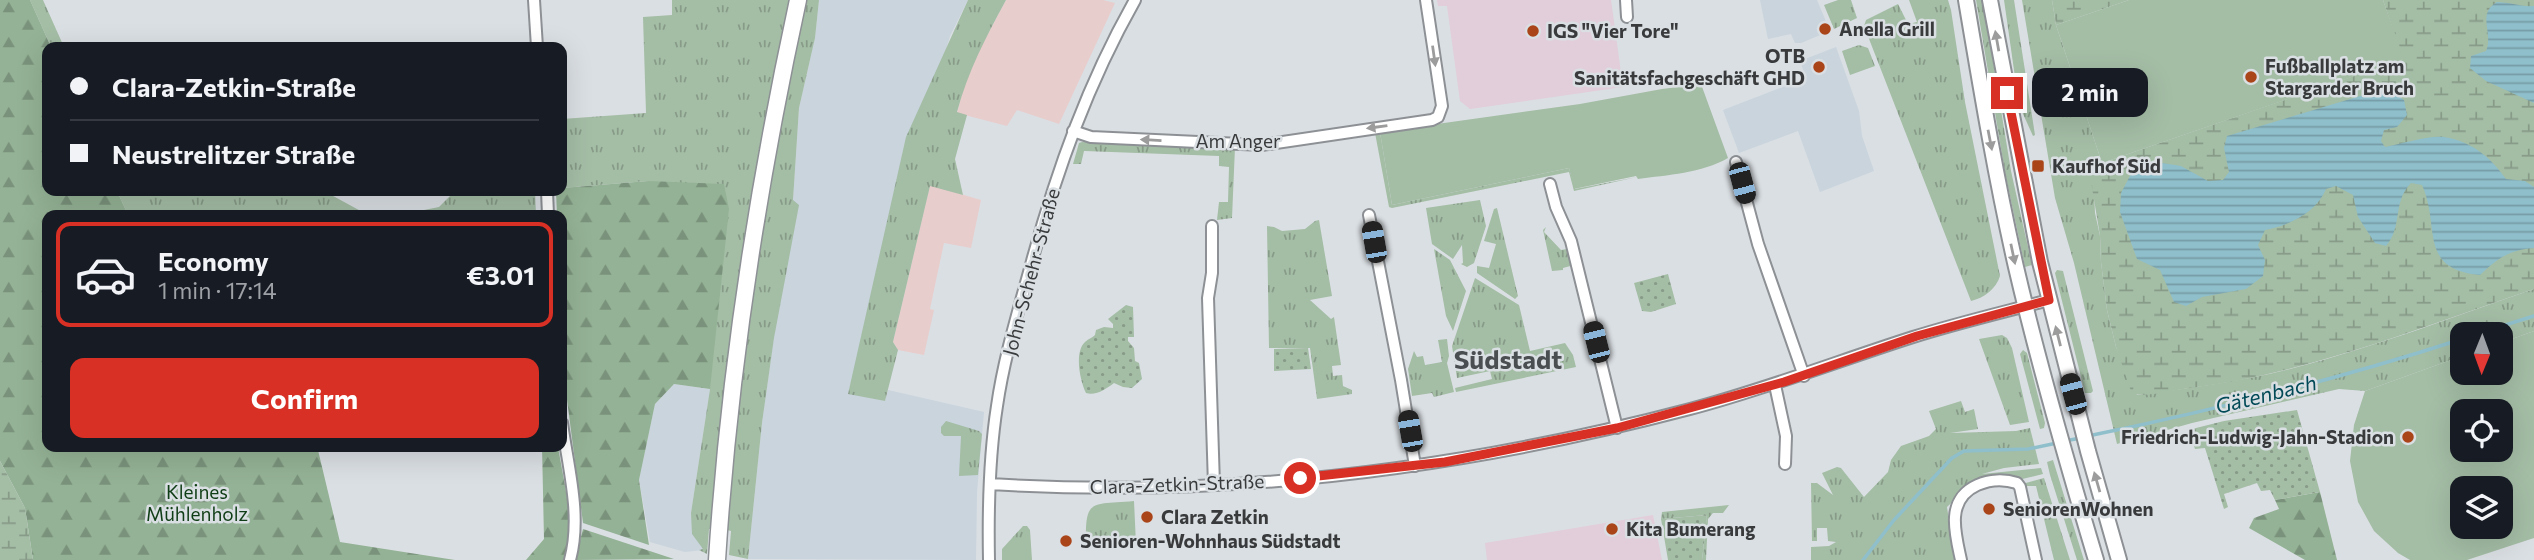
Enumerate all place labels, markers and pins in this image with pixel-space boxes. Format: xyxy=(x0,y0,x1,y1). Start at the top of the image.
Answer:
place label: Anella Grill xyxy=(1839,17,1935,40)
place label: IGS "Vier Tore" xyxy=(1547,19,1678,42)
marker: Anella Grill xyxy=(1817,21,1833,37)
marker: IGS "Vier Tore" xyxy=(1525,23,1541,39)
place label: OTB Sanitätsfachgeschäft GHD xyxy=(1574,44,1805,89)
place label: Fußballplatz am Stargarder Bruch xyxy=(2265,54,2414,99)
marker: OTB Sanitätsfachgeschäft GHD xyxy=(1811,59,1827,75)
marker: Fußballplatz am Stargarder Bruch xyxy=(2243,69,2259,85)
place label: Kaufhof Süd xyxy=(2052,154,2161,177)
marker: Kaufhof Süd xyxy=(2030,158,2046,174)
place label: Friedrich-Ludwig-Jahn-Stadion xyxy=(2121,425,2394,448)
marker: Friedrich-Ludwig-Jahn-Stadion xyxy=(2400,429,2416,445)
place label: SeniorenWohnen xyxy=(2003,497,2154,520)
marker: SeniorenWohnen xyxy=(1981,501,1997,517)
place label: Clara Zetkin xyxy=(1161,505,1269,528)
marker: Clara Zetkin xyxy=(1139,509,1155,525)
place label: Kita Bumerang xyxy=(1626,517,1756,540)
marker: Kita Bumerang xyxy=(1604,521,1620,537)
place label: Senioren-Wohnhaus Südstadt xyxy=(1080,529,1340,552)
marker: Senioren-Wohnhaus Südstadt xyxy=(1058,533,1074,549)

